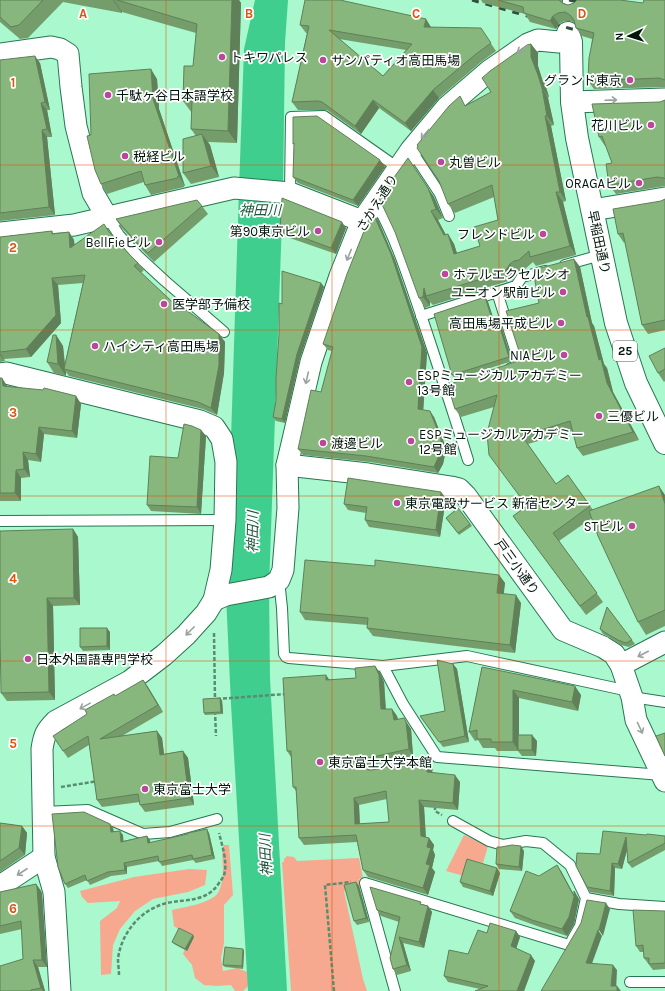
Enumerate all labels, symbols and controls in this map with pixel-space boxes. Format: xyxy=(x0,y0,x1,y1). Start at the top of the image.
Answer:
text: A xyxy=(79,6,87,21)
text: B xyxy=(245,6,253,21)
text: C xyxy=(412,6,420,21)
text: D xyxy=(578,6,587,21)
north arrow xyxy=(609,16,649,56)
text: N xyxy=(613,32,626,41)
one-way arrow xyxy=(516,45,528,53)
place label: トキワパレス xyxy=(230,50,308,65)
marker: トキワパレス xyxy=(217,52,227,62)
place label: サンパティオ高田馬場 xyxy=(331,53,460,68)
marker: サンパティオ高田馬場 xyxy=(318,55,328,65)
place label: グランド東京 xyxy=(544,73,622,88)
text: 1 xyxy=(11,75,15,90)
marker: グランド東京 xyxy=(625,75,635,85)
place label: 千駄ヶ谷日本語学校 xyxy=(116,88,233,103)
marker: 千駄ヶ谷日本語学校 xyxy=(103,90,113,100)
one-way arrow xyxy=(604,97,617,104)
place label: 花川ビル xyxy=(591,118,643,133)
marker: 花川ビル xyxy=(646,120,656,130)
one-way arrow xyxy=(420,128,429,139)
place label: 税経ビル xyxy=(133,149,185,164)
marker: 税経ビル xyxy=(120,151,130,161)
place label: 丸曽ビル xyxy=(449,155,501,170)
marker: 丸曽ビル xyxy=(436,157,446,167)
street label: さかえ通り xyxy=(353,171,401,235)
place label: ORAGAビル xyxy=(565,176,631,191)
marker: ORAGAビル xyxy=(634,178,644,188)
water label: 神田川 xyxy=(239,202,283,219)
street label: 早稲田通り xyxy=(585,209,613,275)
place label: 第90東京ビル xyxy=(230,224,310,239)
marker: 第90東京ビル xyxy=(313,226,323,236)
place label: フレンドビル xyxy=(457,227,535,242)
marker: フレンドビル xyxy=(538,229,548,239)
place label: BellFieビル xyxy=(86,235,151,250)
marker: BellFieビル xyxy=(154,237,164,247)
text: 2 xyxy=(9,240,17,255)
one-way arrow xyxy=(344,249,352,261)
place label: ホテルエクセルシオ xyxy=(453,267,570,282)
marker: ホテルエクセルシオ xyxy=(440,269,450,279)
place label: ユニオン駅前ビル xyxy=(451,285,555,300)
marker: ユニオン駅前ビル xyxy=(558,287,568,297)
place label: 医学部予備校 xyxy=(172,297,250,312)
marker: 医学部予備校 xyxy=(159,299,169,309)
place label: 高田馬場平成ビル xyxy=(449,316,553,331)
marker: 高田馬場平成ビル xyxy=(556,318,566,328)
place label: ハイシティ高田馬場 xyxy=(103,339,219,354)
marker: ハイシティ高田馬場 xyxy=(90,341,100,351)
road number: 25 xyxy=(613,341,637,361)
place label: NIAビル xyxy=(510,348,556,363)
marker: NIAビル xyxy=(559,350,569,360)
place label: ESPミュージカルアカデミー 13号館 xyxy=(417,368,582,398)
one-way arrow xyxy=(303,371,311,384)
marker: ESPミュージカルアカデミー 13号館 xyxy=(404,377,414,387)
text: 3 xyxy=(9,405,17,420)
place label: 三優ビル xyxy=(607,409,659,424)
marker: 三優ビル xyxy=(594,411,604,421)
place label: ESPミュージカルアカデミー 12号館 xyxy=(419,427,584,457)
place label: 渡邊ビル xyxy=(331,436,383,451)
marker: ESPミュージカルアカデミー 12号館 xyxy=(406,436,416,446)
marker: 渡邊ビル xyxy=(318,438,328,448)
place label: 東京電設サービス 新宿センター xyxy=(405,496,590,511)
marker: 東京電設サービス 新宿センター xyxy=(392,498,402,508)
water label: 神田川 xyxy=(244,509,262,553)
place label: STビル xyxy=(584,519,624,534)
marker: STビル xyxy=(627,521,637,531)
street label: 戸三小通り xyxy=(492,536,542,598)
text: 4 xyxy=(9,571,17,586)
one-way arrow xyxy=(185,626,195,636)
one-way arrow xyxy=(637,650,649,658)
place label: 日本外国語専門学校 xyxy=(36,652,153,667)
marker: 日本外国語専門学校 xyxy=(23,654,33,664)
one-way arrow xyxy=(79,702,91,710)
one-way arrow xyxy=(637,722,644,734)
text: 5 xyxy=(9,736,17,751)
place label: 東京富士大学本館 xyxy=(328,755,432,770)
marker: 東京富士大学本館 xyxy=(315,757,325,767)
place label: 東京富士大学 xyxy=(153,782,231,797)
marker: 東京富士大学 xyxy=(140,784,150,794)
water label: 神田川 xyxy=(256,832,276,876)
one-way arrow xyxy=(17,868,28,876)
text: 6 xyxy=(9,901,17,916)

